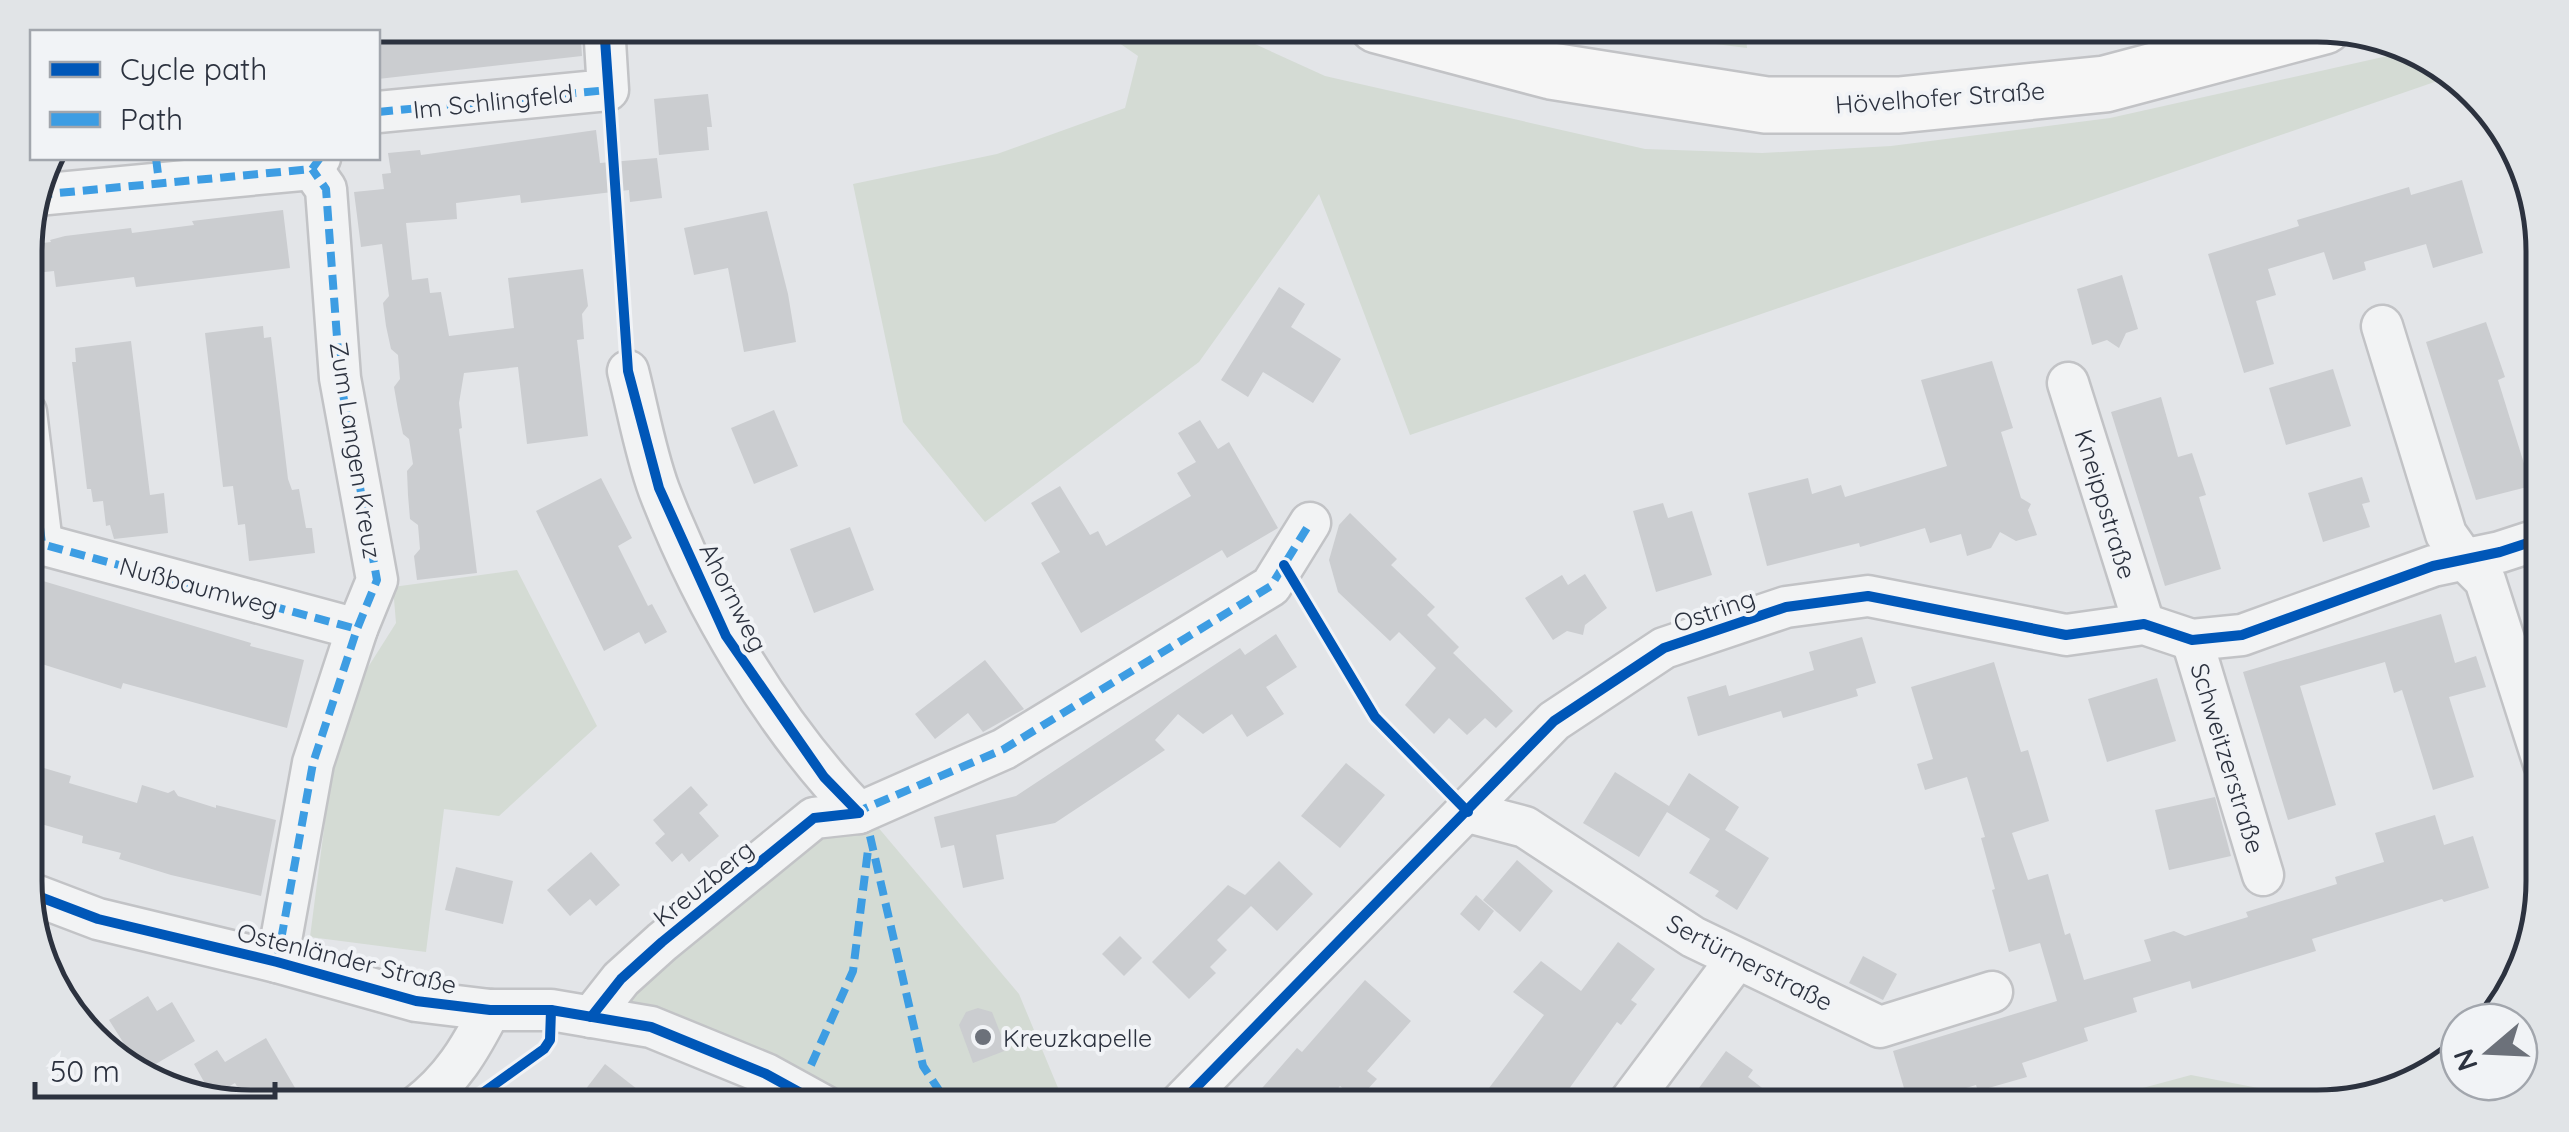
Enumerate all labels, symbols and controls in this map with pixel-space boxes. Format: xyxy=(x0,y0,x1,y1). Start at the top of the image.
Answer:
legend xyxy=(30,30,380,160)
text: Cycle path xyxy=(120,50,267,88)
street label: Hövelhofer Straße xyxy=(1834,74,2046,120)
street label: Im Schlingfeld xyxy=(411,77,575,125)
text: Path xyxy=(120,100,183,138)
street label: Zum Langen Kreuz xyxy=(324,339,388,561)
street label: Kneippstraße xyxy=(2069,425,2143,583)
street label: Ahornweg xyxy=(693,537,775,657)
street label: Nußbaumweg xyxy=(116,550,282,622)
street label: Ostring xyxy=(1669,582,1759,638)
street label: Schweitzerstraße xyxy=(2184,659,2272,857)
street label: Kreuzberg xyxy=(647,833,759,933)
street label: Sertürnerstraße xyxy=(1662,907,1838,1017)
street label: Ostenländer Straße xyxy=(234,916,460,1000)
north arrow xyxy=(2439,1002,2539,1102)
place label: Kreuzkapelle xyxy=(1003,1022,1152,1053)
marker: Kreuzkapelle xyxy=(972,1026,994,1048)
scale bar xyxy=(35,1037,275,1099)
text: N xyxy=(2445,1045,2485,1076)
text: 50 m xyxy=(50,1052,120,1090)

